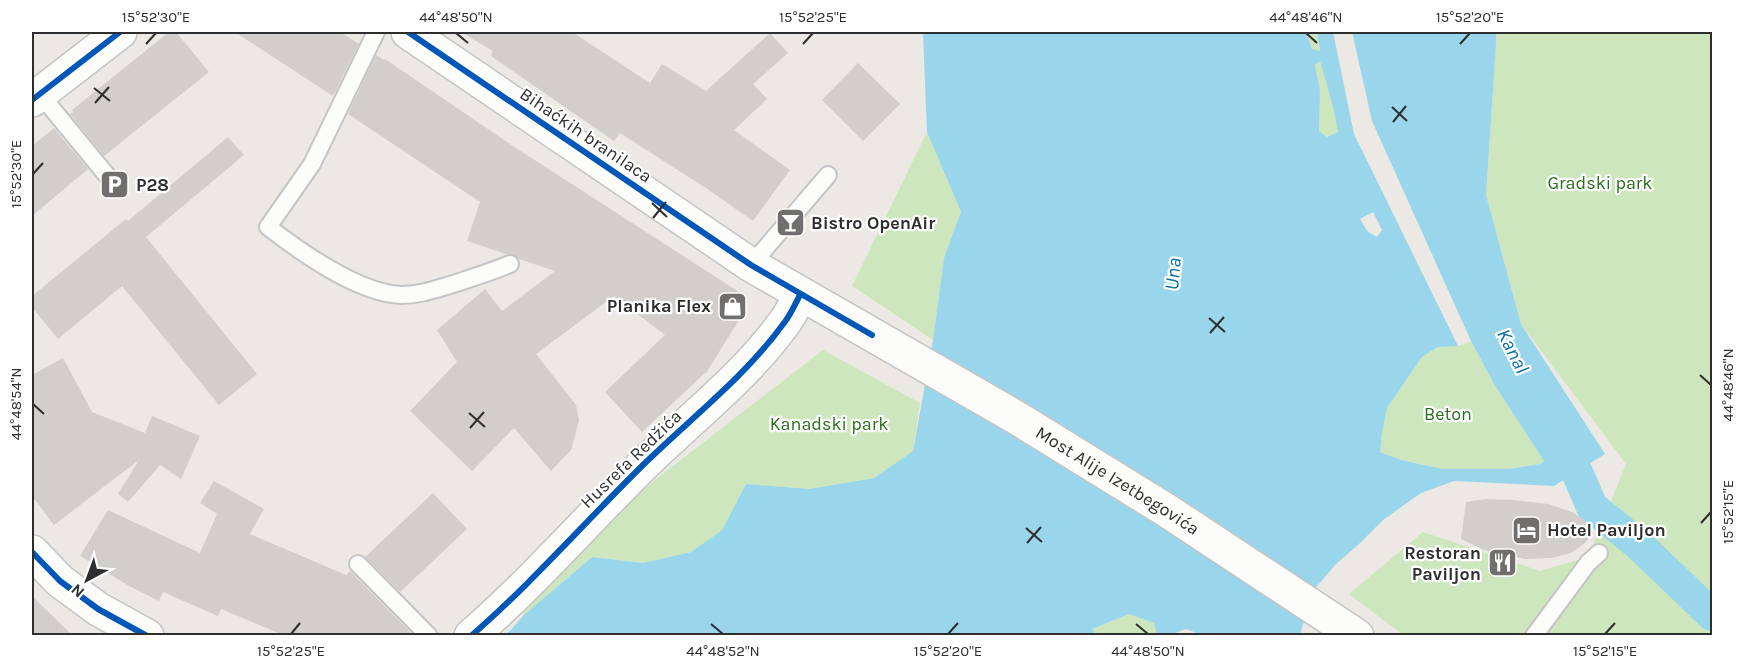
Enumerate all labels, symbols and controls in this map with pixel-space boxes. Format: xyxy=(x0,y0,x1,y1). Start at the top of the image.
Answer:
text: 15°52'30"E xyxy=(122,8,190,26)
text: 44°48'50"N xyxy=(419,8,493,26)
text: 15°52'25"E xyxy=(779,8,847,26)
text: 44°48'46"N xyxy=(1269,8,1343,26)
text: 15°52'20"E xyxy=(1436,8,1504,26)
street label: Bihaćkih branilaca xyxy=(516,83,656,187)
text: 15°52'30"E xyxy=(7,140,25,208)
parking icon: P28 xyxy=(99,169,131,201)
park label: Gradski park xyxy=(1548,172,1653,194)
place label: P28 xyxy=(136,174,169,196)
bar icon: Bistro OpenAir xyxy=(774,207,806,239)
place label: Bistro OpenAir xyxy=(811,212,935,234)
water label: Una xyxy=(1160,257,1186,291)
shop icon: Planika Flex xyxy=(716,290,748,322)
place label: Planika Flex xyxy=(607,295,711,317)
water label: Kanal xyxy=(1492,325,1534,377)
text: 44°48'46"N xyxy=(1719,348,1737,422)
text: 44°48'54"N xyxy=(7,367,25,441)
park label: Beton xyxy=(1424,403,1472,425)
street label: Husrefa Redžića xyxy=(576,405,686,513)
park label: Kanadski park xyxy=(770,413,888,435)
street label: Most Alije Izetbegovića xyxy=(1032,421,1204,540)
text: 15°52'15"E xyxy=(1719,480,1737,544)
hotel icon: Hotel Paviljon xyxy=(1510,514,1542,546)
place label: Hotel Paviljon xyxy=(1547,519,1666,541)
place label: Restoran Paviljon xyxy=(1404,542,1481,585)
restaurant icon: Restoran Paviljon xyxy=(1486,547,1518,579)
north arrow xyxy=(57,550,117,610)
text: N xyxy=(67,580,88,602)
text: 15°52'25"E xyxy=(257,642,325,660)
text: 44°48'52"N xyxy=(686,642,760,660)
text: 15°52'20"E xyxy=(914,642,982,660)
text: 44°48'50"N xyxy=(1111,642,1185,660)
text: 15°52'15"E xyxy=(1573,642,1637,660)

